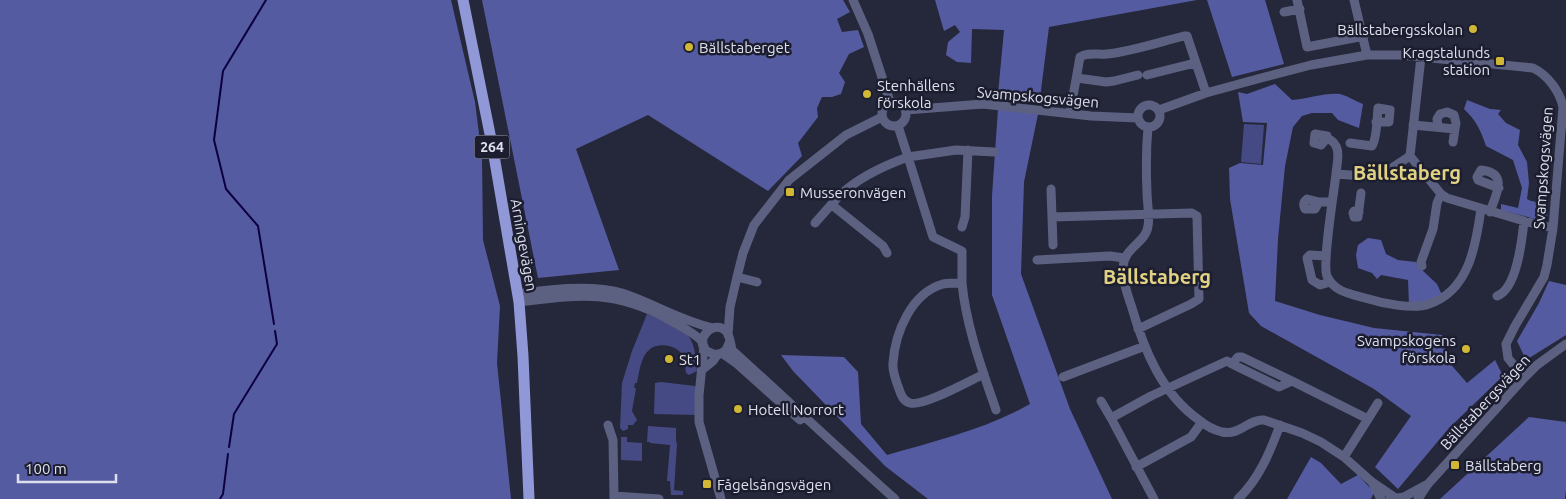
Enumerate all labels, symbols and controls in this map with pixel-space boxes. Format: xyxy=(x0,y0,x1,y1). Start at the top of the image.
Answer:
place label: Bällstabergsskolan xyxy=(1337,21,1463,38)
marker: Bällstabergsskolan xyxy=(1467,23,1479,35)
place label: Bällstaberget xyxy=(699,39,790,56)
marker: Bällstaberget xyxy=(683,41,695,53)
place label: Kragstalunds station xyxy=(1402,44,1490,78)
marker: Kragstalunds station xyxy=(1494,55,1506,67)
place label: Stenhällens förskola xyxy=(877,77,955,111)
street label: Svampskogsvägen xyxy=(976,83,1100,111)
marker: Stenhällens förskola xyxy=(861,88,873,100)
street label: Svampskogsvägen xyxy=(1530,106,1556,230)
road number: 264 xyxy=(474,136,510,158)
district label: Bällstaberg xyxy=(1353,161,1461,184)
place label: Musseronvägen xyxy=(800,184,906,201)
marker: Musseronvägen xyxy=(784,186,796,198)
street label: Arningevägen xyxy=(508,197,540,293)
district label: Bällstaberg xyxy=(1103,265,1211,288)
place label: Svampskogens förskola xyxy=(1357,332,1456,366)
marker: Svampskogens förskola xyxy=(1460,343,1472,355)
place label: St1 xyxy=(679,351,701,368)
street label: Bällstabergsvägen xyxy=(1437,351,1533,453)
marker: St1 xyxy=(663,353,675,365)
place label: Hotell Norrort xyxy=(748,401,844,418)
marker: Hotell Norrort xyxy=(732,403,744,415)
scale bar xyxy=(18,452,115,484)
place label: Bällstaberg xyxy=(1465,457,1542,474)
marker: Bällstaberg xyxy=(1449,459,1461,471)
text: 100 m xyxy=(25,460,67,477)
place label: Fågelsångsvägen xyxy=(717,476,831,493)
marker: Fågelsångsvägen xyxy=(701,478,713,490)

